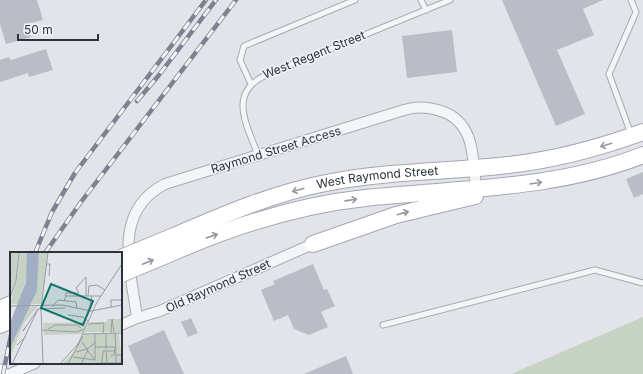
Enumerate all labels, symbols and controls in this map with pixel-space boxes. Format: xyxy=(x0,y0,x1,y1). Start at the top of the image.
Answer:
scale bar xyxy=(18,16,98,42)
text: 50 m xyxy=(24,22,53,37)
street label: West Regent Street xyxy=(260,27,367,82)
street label: Raymond Street Access xyxy=(209,123,343,176)
one-way arrow xyxy=(600,142,613,149)
street label: West Raymond Street xyxy=(315,163,439,192)
one-way arrow xyxy=(529,179,542,187)
one-way arrow xyxy=(292,186,305,194)
one-way arrow xyxy=(344,196,357,204)
one-way arrow xyxy=(397,209,410,216)
one-way arrow xyxy=(205,232,218,239)
inset map xyxy=(10,252,122,364)
street label: Old Raymond Street xyxy=(163,256,273,315)
one-way arrow xyxy=(142,258,154,266)

